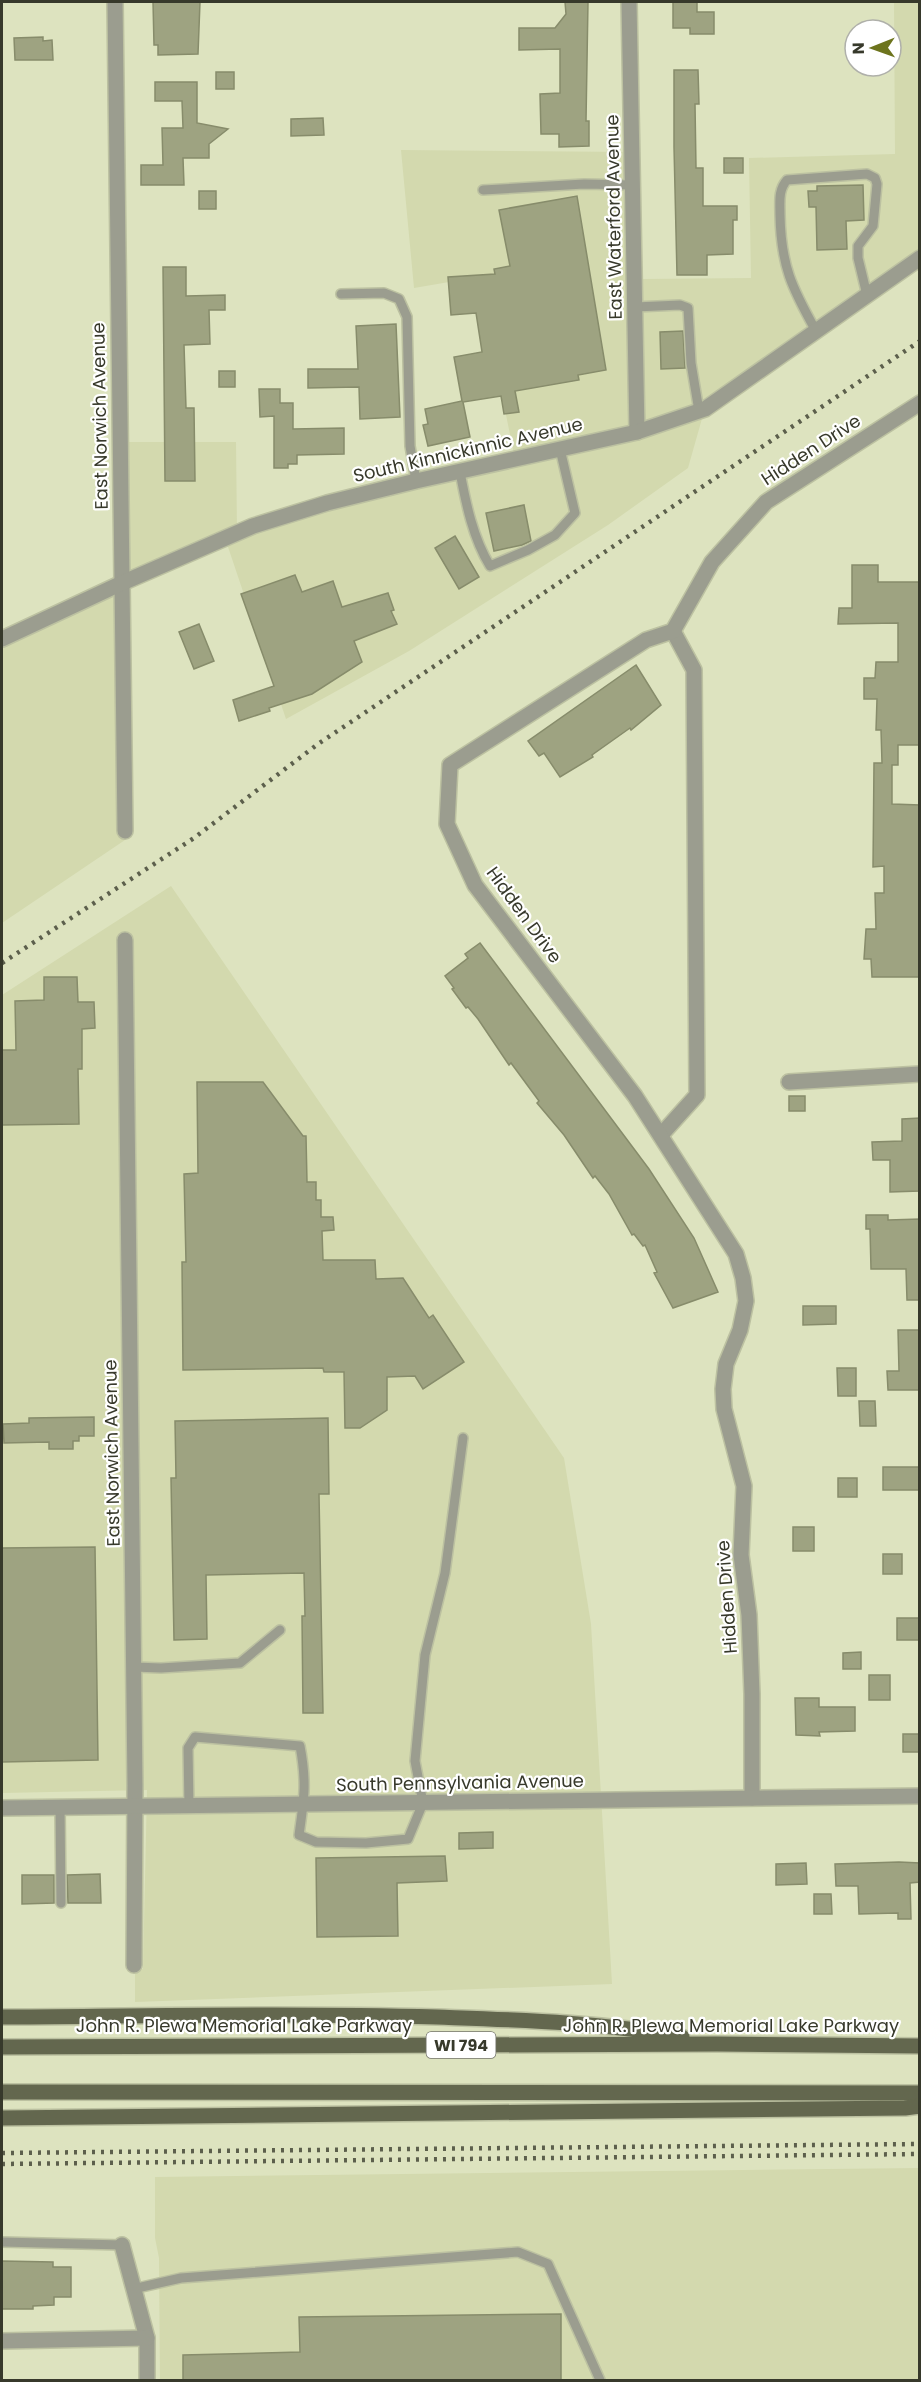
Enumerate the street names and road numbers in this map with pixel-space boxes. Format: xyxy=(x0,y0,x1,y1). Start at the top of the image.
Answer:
street label: East Waterford Avenue xyxy=(599,114,628,320)
street label: East Norwich Avenue xyxy=(85,322,114,510)
street label: Hidden Drive xyxy=(756,408,865,491)
street label: South Kinnickinnic Avenue xyxy=(351,411,585,488)
street label: Hidden Drive xyxy=(481,861,568,968)
street label: East Norwich Avenue xyxy=(97,1359,126,1547)
street label: Hidden Drive xyxy=(710,1539,743,1655)
street label: South Pennsylvania Avenue xyxy=(336,1768,584,1797)
street label: John R. Plewa Memorial Lake Parkway xyxy=(76,2013,412,2038)
street label: John R. Plewa Memorial Lake Parkway xyxy=(563,2013,899,2038)
road number: WI 794 xyxy=(426,2032,496,2058)

